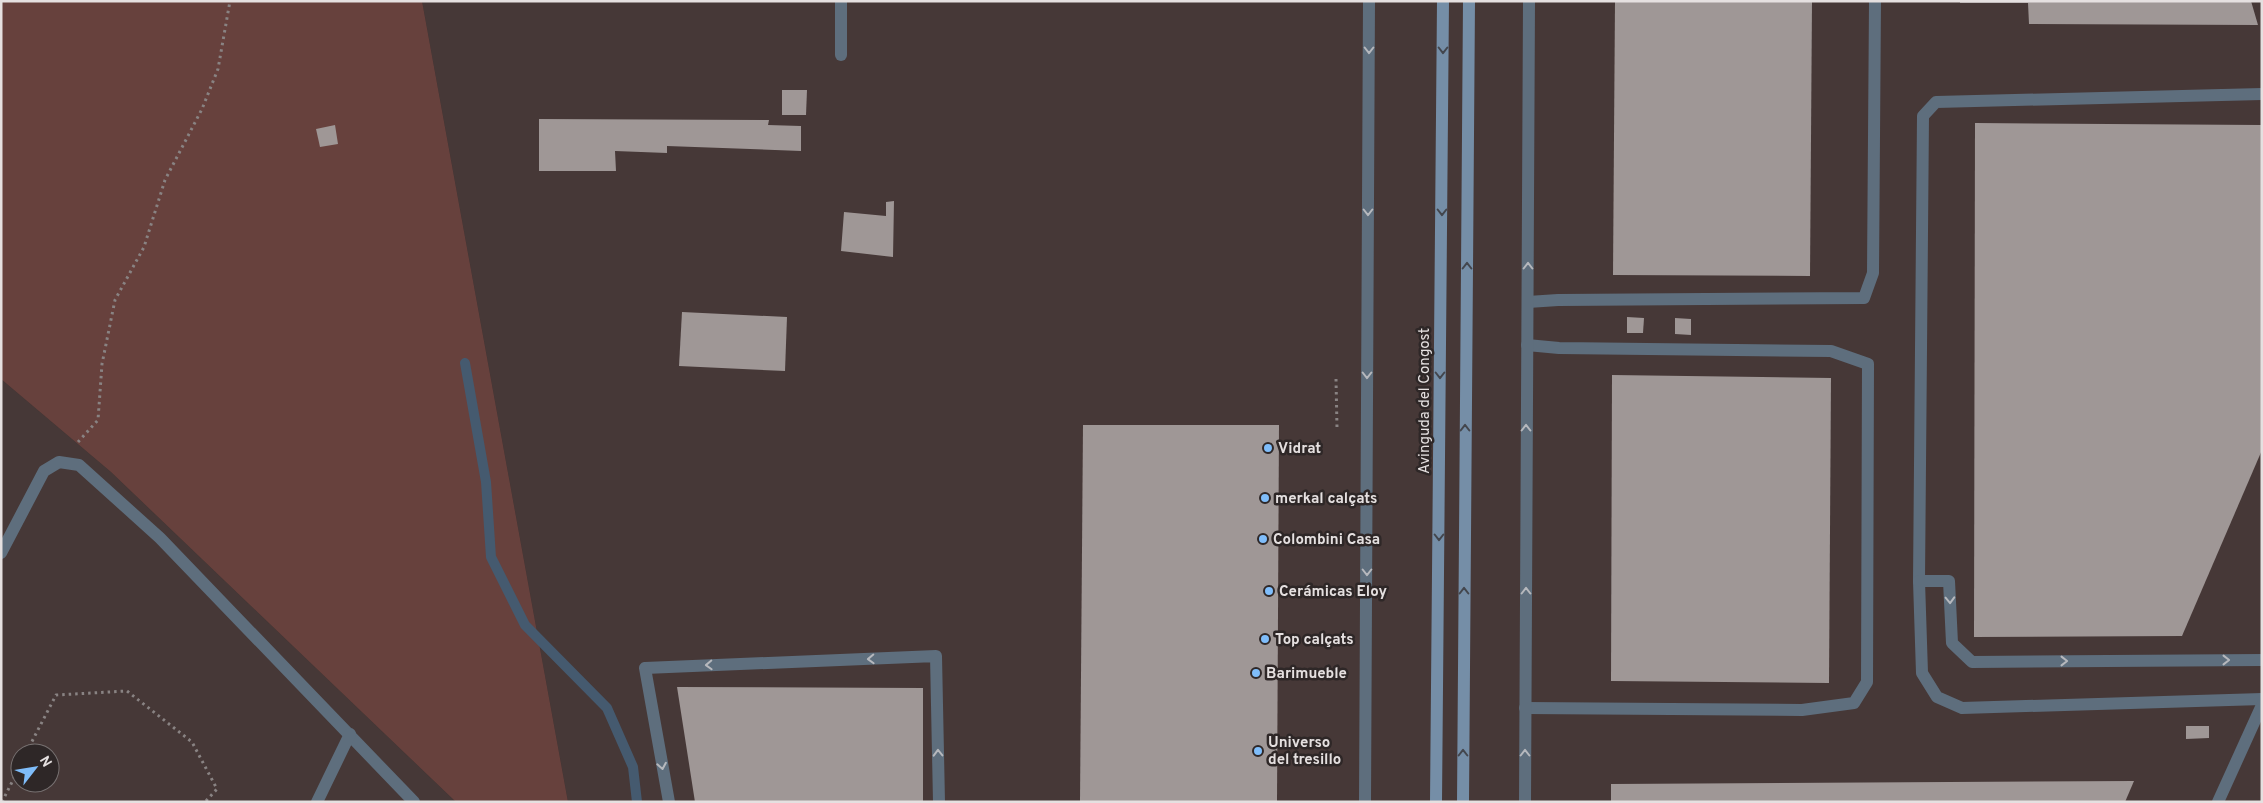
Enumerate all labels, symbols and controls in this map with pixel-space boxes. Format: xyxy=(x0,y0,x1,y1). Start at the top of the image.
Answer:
one-way arrow xyxy=(1364,46,1374,54)
one-way arrow xyxy=(1438,46,1448,54)
one-way arrow xyxy=(1363,209,1373,217)
one-way arrow xyxy=(1436,209,1447,217)
one-way arrow xyxy=(1462,261,1472,269)
one-way arrow xyxy=(1523,261,1533,269)
street label: Avinguda del Congost xyxy=(1416,328,1435,474)
one-way arrow xyxy=(1362,372,1372,379)
one-way arrow xyxy=(1435,372,1445,379)
one-way arrow xyxy=(1460,424,1470,432)
one-way arrow xyxy=(1521,424,1531,432)
place label: Vidrat xyxy=(1278,440,1321,459)
marker: Vidrat xyxy=(1262,442,1274,454)
place label: merkal calçats xyxy=(1275,490,1378,509)
marker: merkal calçats xyxy=(1259,492,1271,504)
place label: Colombini Casa xyxy=(1273,531,1380,550)
marker: Colombini Casa xyxy=(1257,533,1269,545)
one-way arrow xyxy=(1434,534,1444,542)
one-way arrow xyxy=(1362,569,1372,577)
place label: Cerámicas Eloy xyxy=(1279,583,1387,602)
marker: Cerámicas Eloy xyxy=(1263,585,1275,597)
one-way arrow xyxy=(1459,586,1469,594)
one-way arrow xyxy=(1520,586,1531,594)
one-way arrow xyxy=(1945,596,1955,604)
place label: Top calçats xyxy=(1275,631,1354,650)
marker: Top calçats xyxy=(1259,633,1271,645)
one-way arrow xyxy=(867,653,875,664)
one-way arrow xyxy=(2223,655,2231,665)
one-way arrow xyxy=(2060,656,2068,666)
one-way arrow xyxy=(705,660,713,671)
place label: Barimueble xyxy=(1266,665,1347,684)
marker: Barimueble xyxy=(1250,667,1262,679)
place label: Universo del tresillo xyxy=(1268,734,1341,770)
north arrow xyxy=(10,743,60,793)
marker: Universo del tresillo xyxy=(1252,745,1264,757)
one-way arrow xyxy=(933,749,943,756)
one-way arrow xyxy=(1458,749,1468,756)
one-way arrow xyxy=(1520,749,1530,756)
text: N xyxy=(35,753,55,771)
one-way arrow xyxy=(657,761,667,770)

